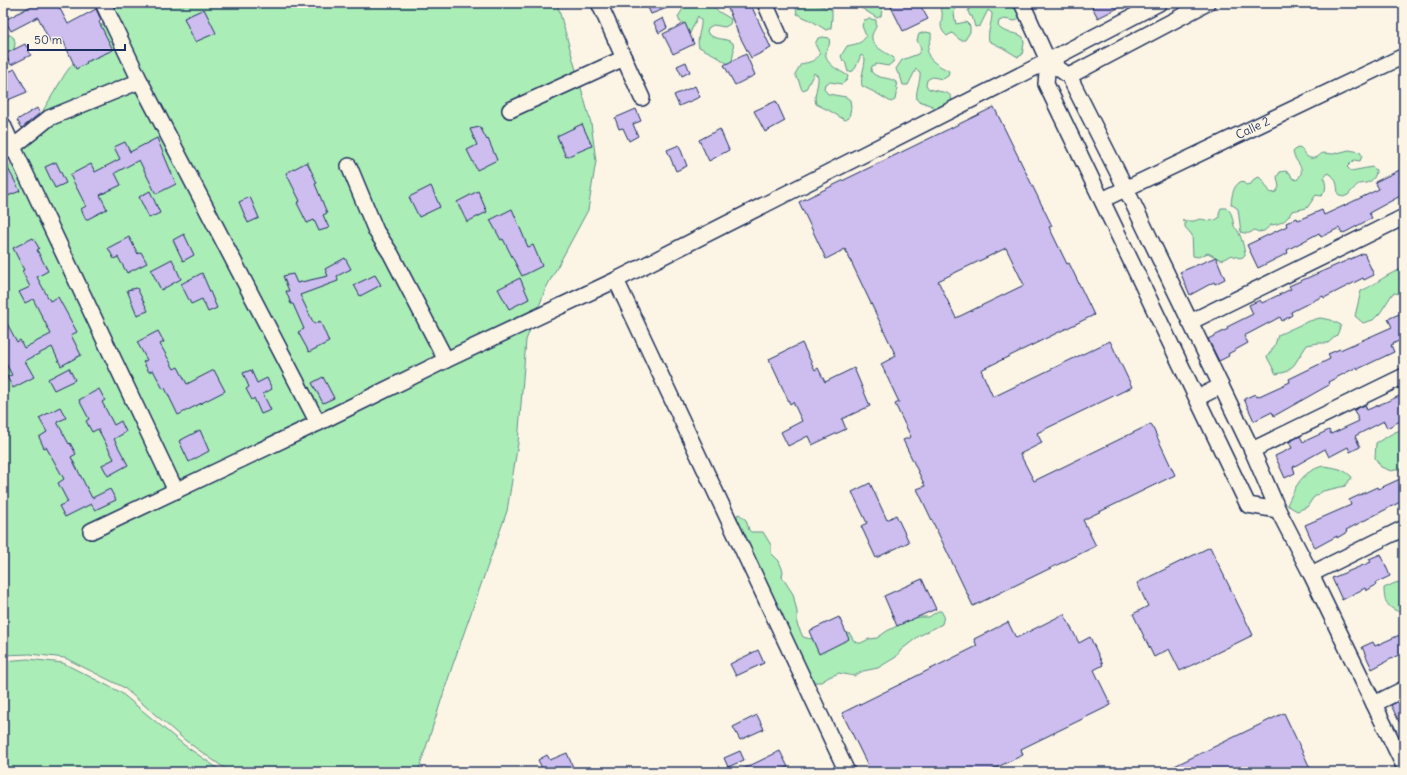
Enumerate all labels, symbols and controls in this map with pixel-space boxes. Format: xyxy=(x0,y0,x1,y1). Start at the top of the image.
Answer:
scale bar xyxy=(28,26,125,52)
text: 50 m xyxy=(34,32,63,47)
street label: Calle 2 xyxy=(1233,113,1272,142)

